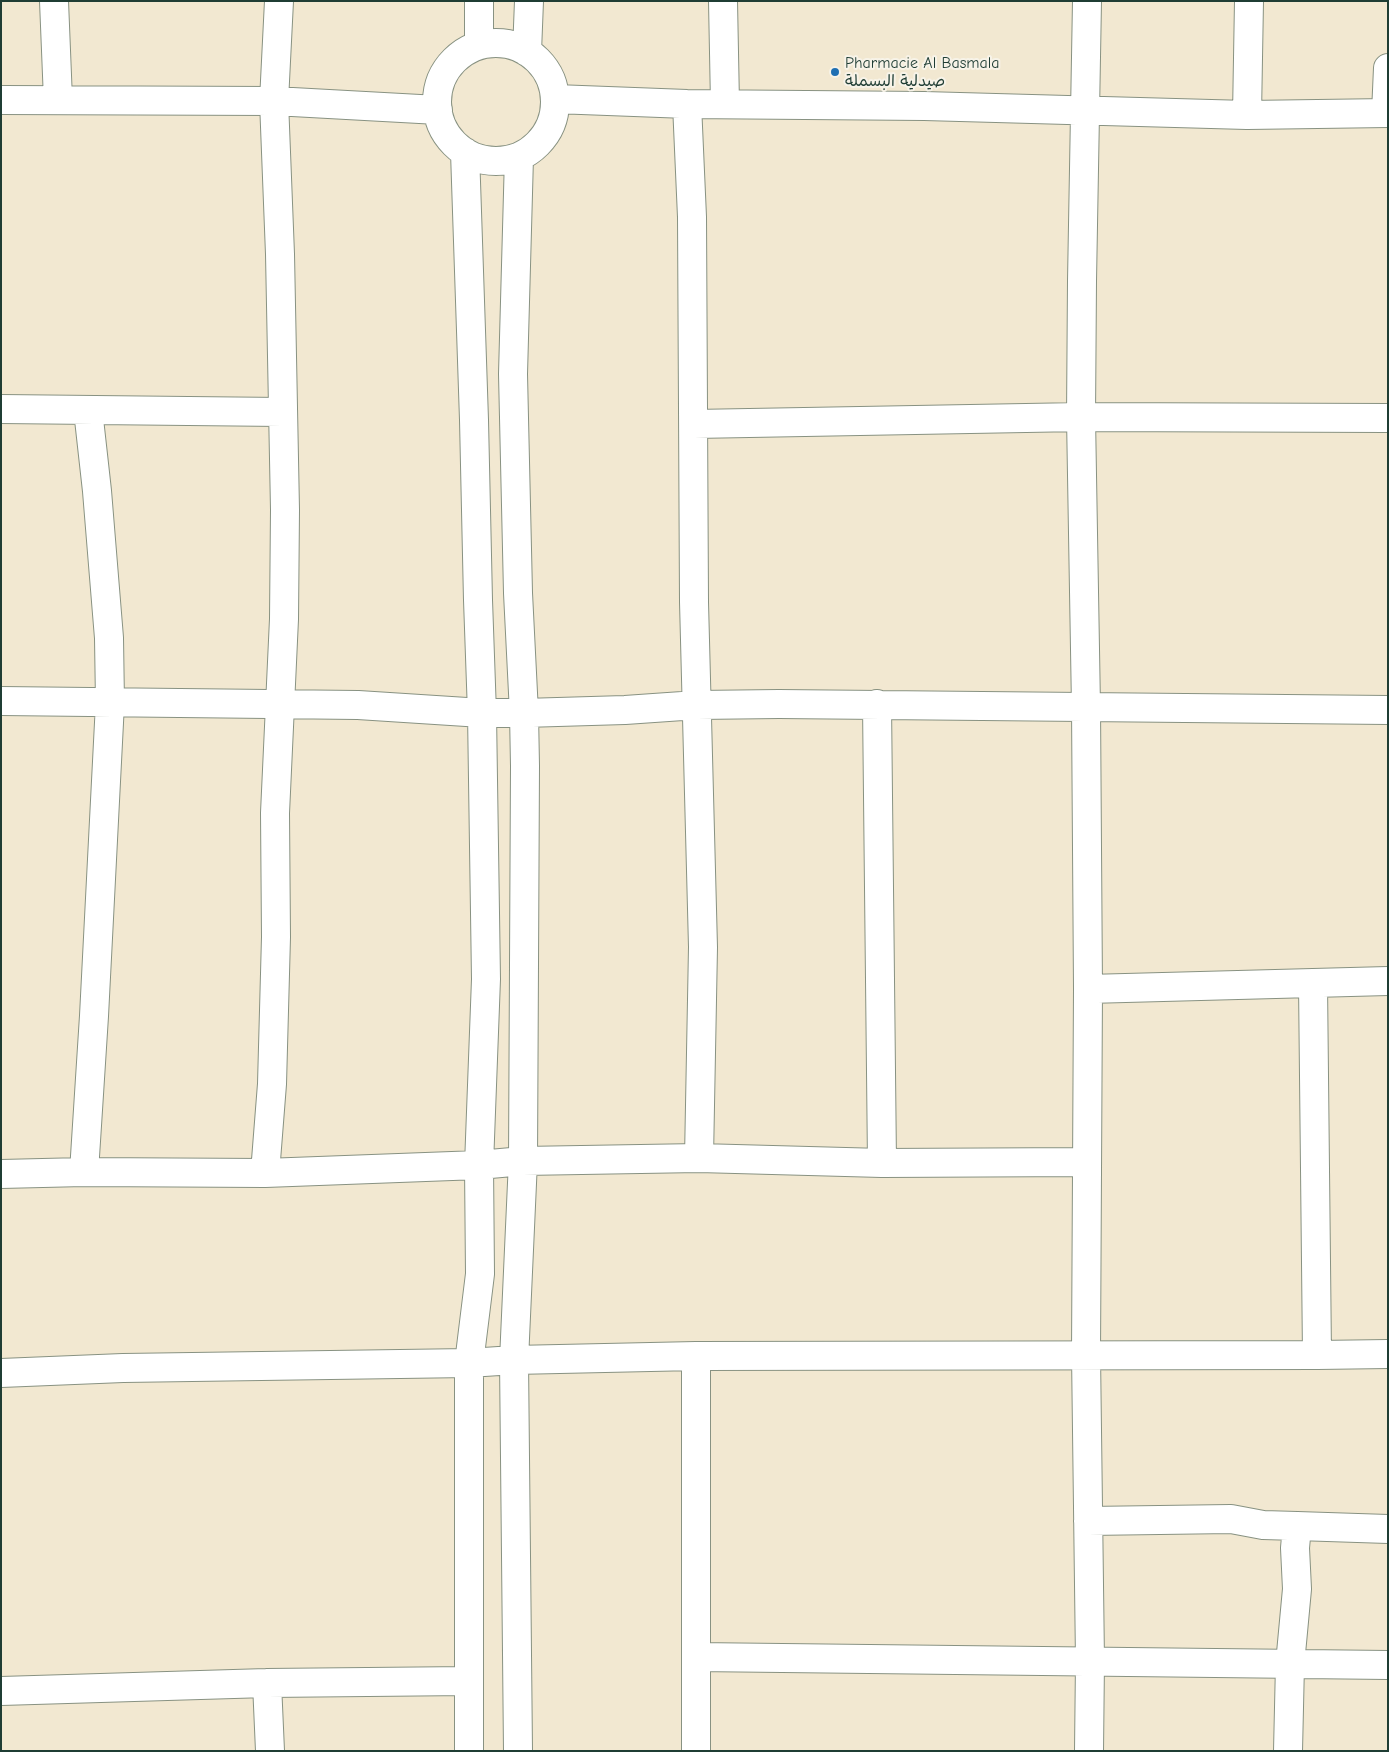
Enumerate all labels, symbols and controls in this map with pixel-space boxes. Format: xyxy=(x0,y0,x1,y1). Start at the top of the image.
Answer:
place label: Pharmacie Al Basmala صيدلية البسملة xyxy=(845,53,1000,91)
marker: Pharmacie Al Basmala صيدلية البسملة xyxy=(829,66,841,78)

